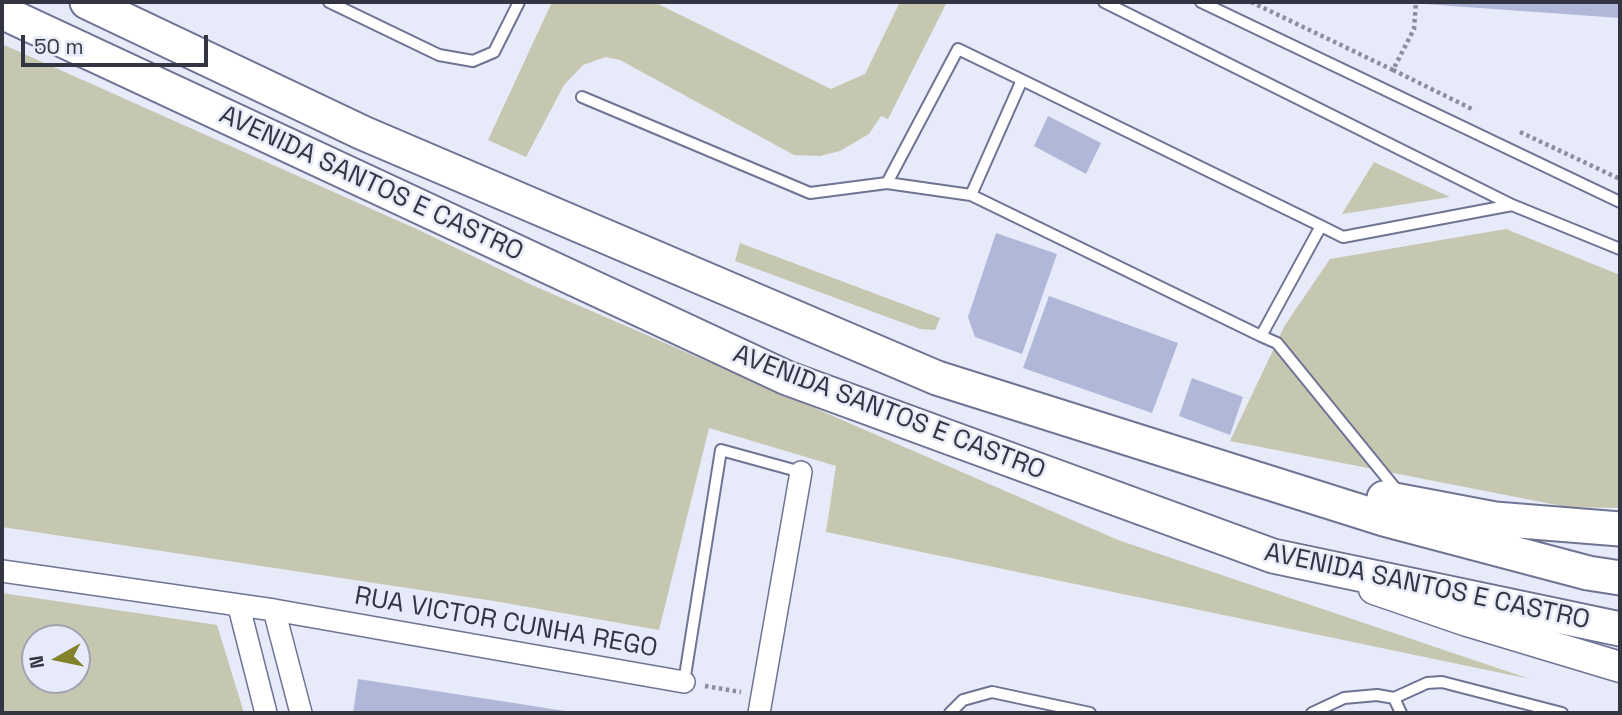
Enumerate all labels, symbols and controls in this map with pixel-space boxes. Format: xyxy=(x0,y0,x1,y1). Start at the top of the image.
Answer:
scale bar xyxy=(24,21,212,65)
text: 50 m xyxy=(34,33,84,60)
street label: AVENIDA SANTOS E CASTRO xyxy=(214,100,528,268)
street label: AVENIDA SANTOS E CASTRO xyxy=(729,339,1049,487)
street label: AVENIDA SANTOS E CASTRO xyxy=(1261,537,1593,637)
street label: RUA VICTOR CUNHA REGO xyxy=(352,581,660,665)
north arrow xyxy=(21,624,91,694)
text: N xyxy=(23,654,50,670)

